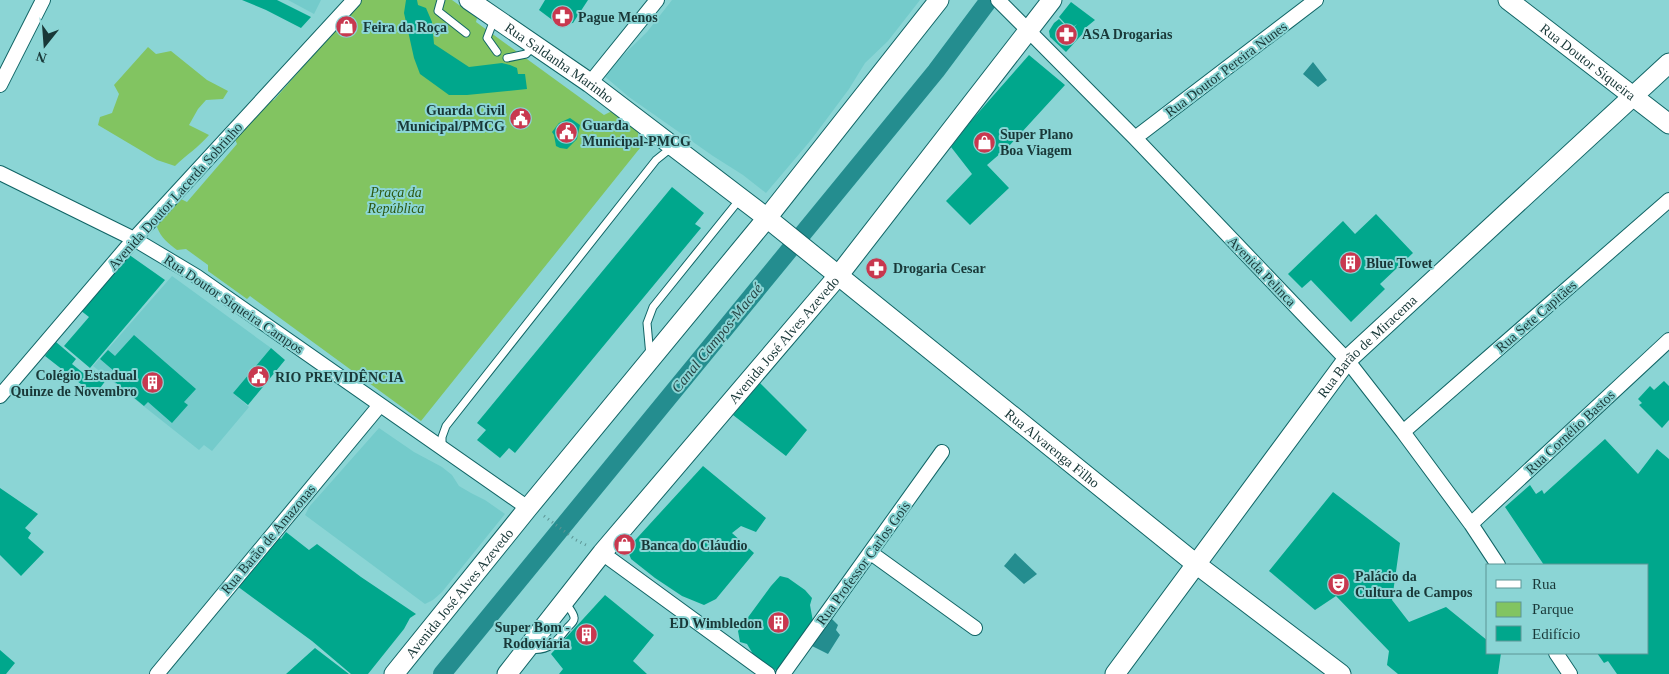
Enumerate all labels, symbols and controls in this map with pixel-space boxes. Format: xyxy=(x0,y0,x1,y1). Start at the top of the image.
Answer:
pharmacy icon: Pague Menos xyxy=(550,5,574,29)
place label: Pague Menos xyxy=(578,10,658,25)
shop icon: Feira da Roça xyxy=(335,15,359,39)
street label: Rua Doutor Pereira Nunes xyxy=(1163,19,1290,120)
north arrow xyxy=(20,20,70,70)
place label: Feira da Roça xyxy=(363,20,447,35)
street label: Rua Saldanha Marinho xyxy=(502,20,616,106)
street label: Rua Doutor Siqueira xyxy=(1537,21,1639,104)
pharmacy icon: ASA Drogarias xyxy=(1054,22,1078,46)
place label: ASA Drogarias xyxy=(1082,27,1173,42)
text: N xyxy=(34,48,48,66)
place label: Guarda Civil Municipal/PMCG xyxy=(397,103,505,134)
public building icon: Guarda Civil Municipal/PMCG xyxy=(509,106,533,130)
place label: Guarda Municipal-PMCG xyxy=(582,118,691,149)
street label: Avenida Doutor Lacerda Sobrinho xyxy=(105,120,246,273)
public building icon: Guarda Municipal-PMCG xyxy=(554,121,578,145)
place label: Super Plano Boa Viagem xyxy=(1000,127,1073,158)
shop icon: Super Plano Boa Viagem xyxy=(972,130,996,154)
park label: Praça da República xyxy=(367,185,424,216)
street label: Avenida Pelinca xyxy=(1225,233,1299,310)
building icon: Blue Towet xyxy=(1338,251,1362,275)
street label: Rua Doutor Siqueira Campos xyxy=(161,252,306,357)
pharmacy icon: Drogaria Cesar xyxy=(865,256,889,280)
place label: Blue Towet xyxy=(1366,256,1433,271)
place label: Drogaria Cesar xyxy=(893,261,986,276)
street label: Avenida José Alves Azevedo xyxy=(726,274,842,407)
street label: Rua Sete Capitães xyxy=(1493,277,1580,355)
water label: Canal Campos-Macaé xyxy=(668,279,767,396)
street label: Rua Barão de Miracema xyxy=(1315,292,1421,401)
public building icon: RIO PREVIDÊNCIA xyxy=(247,365,271,389)
place label: Colégio Estadual Quinze de Novembro xyxy=(10,368,137,399)
place label: RIO PREVIDÊNCIA xyxy=(275,369,405,385)
building icon: Colégio Estadual Quinze de Novembro xyxy=(141,371,165,395)
street label: Rua Cornélio Bastos xyxy=(1523,387,1618,477)
street label: Rua Alvarenga Filho xyxy=(1002,406,1102,491)
street label: Rua Barão de Amazonas xyxy=(218,482,318,597)
street label: Rua Professor Carlos Gois xyxy=(814,499,913,628)
street label: Avenida José Alves Azevedo xyxy=(403,526,516,661)
shop icon: Banca do Cláudio xyxy=(613,533,637,557)
place label: Banca do Cláudio xyxy=(641,538,748,553)
legend xyxy=(1486,564,1649,654)
place label: Palácio da Cultura de Campos xyxy=(1355,569,1473,600)
theatre icon: Palácio da Cultura de Campos xyxy=(1327,572,1351,596)
text: Rua xyxy=(1532,576,1557,592)
text: Parque xyxy=(1532,601,1574,617)
building icon: ED Wimbledon xyxy=(766,611,790,635)
place label: ED Wimbledon xyxy=(670,616,762,631)
place label: Super Bom - Rodoviária xyxy=(495,620,570,651)
building icon: Super Bom - Rodoviária xyxy=(574,623,598,647)
text: Edifício xyxy=(1532,626,1580,642)

